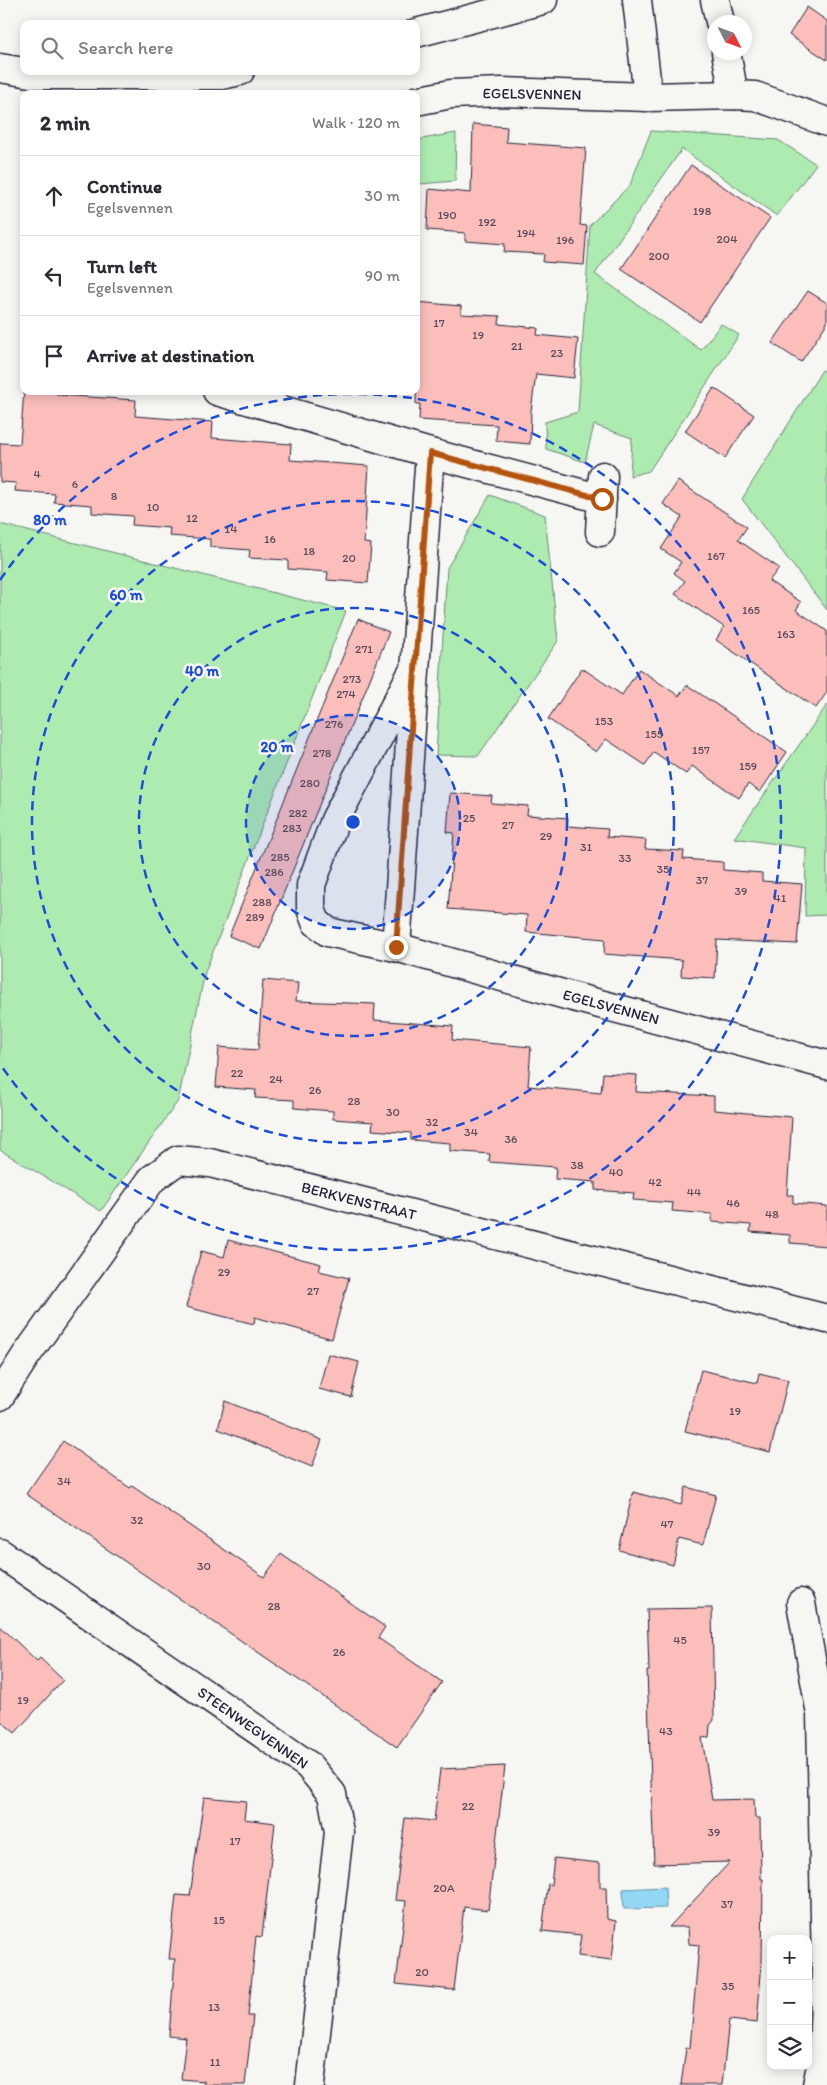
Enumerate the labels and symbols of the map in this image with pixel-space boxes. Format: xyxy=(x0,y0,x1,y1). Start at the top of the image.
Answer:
north arrow xyxy=(707,15,752,60)
street label: EGELSVENNEN xyxy=(482,84,582,104)
house number: 198 xyxy=(693,204,712,218)
house number: 190 xyxy=(437,208,457,222)
house number: 192 xyxy=(478,215,497,229)
house number: 194 xyxy=(516,226,536,240)
house number: 204 xyxy=(717,232,737,246)
house number: 196 xyxy=(556,233,574,247)
house number: 200 xyxy=(648,249,670,263)
house number: 17 xyxy=(433,316,445,330)
house number: 19 xyxy=(472,328,484,342)
house number: 21 xyxy=(511,339,523,353)
house number: 23 xyxy=(551,346,564,360)
house number: 4 xyxy=(33,467,41,481)
house number: 6 xyxy=(72,477,78,491)
route start xyxy=(591,488,614,511)
house number: 8 xyxy=(111,489,118,503)
house number: 10 xyxy=(147,500,159,514)
text: 80 m xyxy=(33,511,67,529)
house number: 12 xyxy=(186,511,199,525)
house number: 14 xyxy=(225,522,237,536)
house number: 16 xyxy=(264,532,276,546)
house number: 18 xyxy=(303,544,315,558)
house number: 167 xyxy=(707,549,725,563)
house number: 20 xyxy=(342,551,356,565)
text: 60 m xyxy=(109,586,143,604)
house number: 165 xyxy=(742,603,760,617)
house number: 163 xyxy=(777,627,796,641)
house number: 271 xyxy=(355,642,373,656)
text: 40 m xyxy=(185,662,220,680)
house number: 273 xyxy=(343,672,362,686)
house number: 274 xyxy=(336,687,356,701)
house number: 153 xyxy=(595,714,614,728)
house number: 276 xyxy=(325,717,343,731)
house number: 155 xyxy=(645,727,663,741)
text: 20 m xyxy=(260,738,294,756)
house number: 157 xyxy=(692,743,710,757)
house number: 278 xyxy=(313,746,332,760)
house number: 159 xyxy=(739,759,757,773)
house number: 280 xyxy=(300,776,320,790)
house number: 282 xyxy=(288,806,308,820)
house number: 25 xyxy=(463,811,475,825)
centre of rings xyxy=(344,813,362,831)
house number: 27 xyxy=(502,818,514,832)
house number: 283 xyxy=(282,821,302,835)
house number: 29 xyxy=(540,829,552,843)
house number: 31 xyxy=(580,840,592,854)
house number: 285 xyxy=(270,850,290,864)
house number: 33 xyxy=(618,851,632,865)
house number: 35 xyxy=(657,862,669,876)
house number: 286 xyxy=(264,865,284,879)
house number: 37 xyxy=(696,873,708,887)
house number: 39 xyxy=(735,884,747,898)
house number: 41 xyxy=(774,891,787,905)
house number: 288 xyxy=(252,895,272,909)
house number: 289 xyxy=(245,910,265,924)
route end xyxy=(385,936,408,959)
street label: EGELSVENNEN xyxy=(561,986,661,1028)
house number: 22 xyxy=(231,1066,244,1080)
house number: 24 xyxy=(269,1072,283,1086)
house number: 26 xyxy=(309,1083,321,1097)
house number: 28 xyxy=(348,1094,361,1108)
house number: 30 xyxy=(386,1105,400,1119)
house number: 32 xyxy=(426,1115,439,1129)
house number: 34 xyxy=(464,1125,478,1139)
house number: 36 xyxy=(505,1132,517,1146)
house number: 38 xyxy=(570,1158,584,1172)
house number: 40 xyxy=(609,1165,623,1179)
house number: 42 xyxy=(648,1175,662,1189)
street label: BERKVENSTRAAT xyxy=(300,1178,419,1224)
house number: 44 xyxy=(687,1185,701,1199)
house number: 46 xyxy=(726,1196,740,1210)
house number: 48 xyxy=(765,1207,779,1221)
house number: 29 xyxy=(218,1265,230,1279)
house number: 27 xyxy=(307,1284,319,1298)
house number: 19 xyxy=(729,1404,741,1418)
house number: 34 xyxy=(57,1474,71,1488)
house number: 32 xyxy=(131,1513,144,1527)
house number: 47 xyxy=(660,1517,674,1531)
house number: 30 xyxy=(197,1559,211,1573)
house number: 28 xyxy=(268,1599,281,1613)
house number: 45 xyxy=(673,1633,687,1647)
house number: 26 xyxy=(333,1645,345,1659)
street label: STEENWEGVENNEN xyxy=(194,1683,312,1773)
house number: 19 xyxy=(17,1693,29,1707)
house number: 43 xyxy=(659,1724,673,1738)
house number: 22 xyxy=(462,1799,475,1813)
house number: 39 xyxy=(708,1825,720,1839)
house number: 17 xyxy=(229,1834,241,1848)
house number: 20A xyxy=(433,1881,455,1895)
house number: 37 xyxy=(721,1897,733,1911)
house number: 15 xyxy=(213,1913,225,1927)
house number: 20 xyxy=(415,1965,429,1979)
house number: 35 xyxy=(722,1979,734,1993)
house number: 13 xyxy=(208,2000,221,2014)
house number: 11 xyxy=(209,2055,221,2069)

